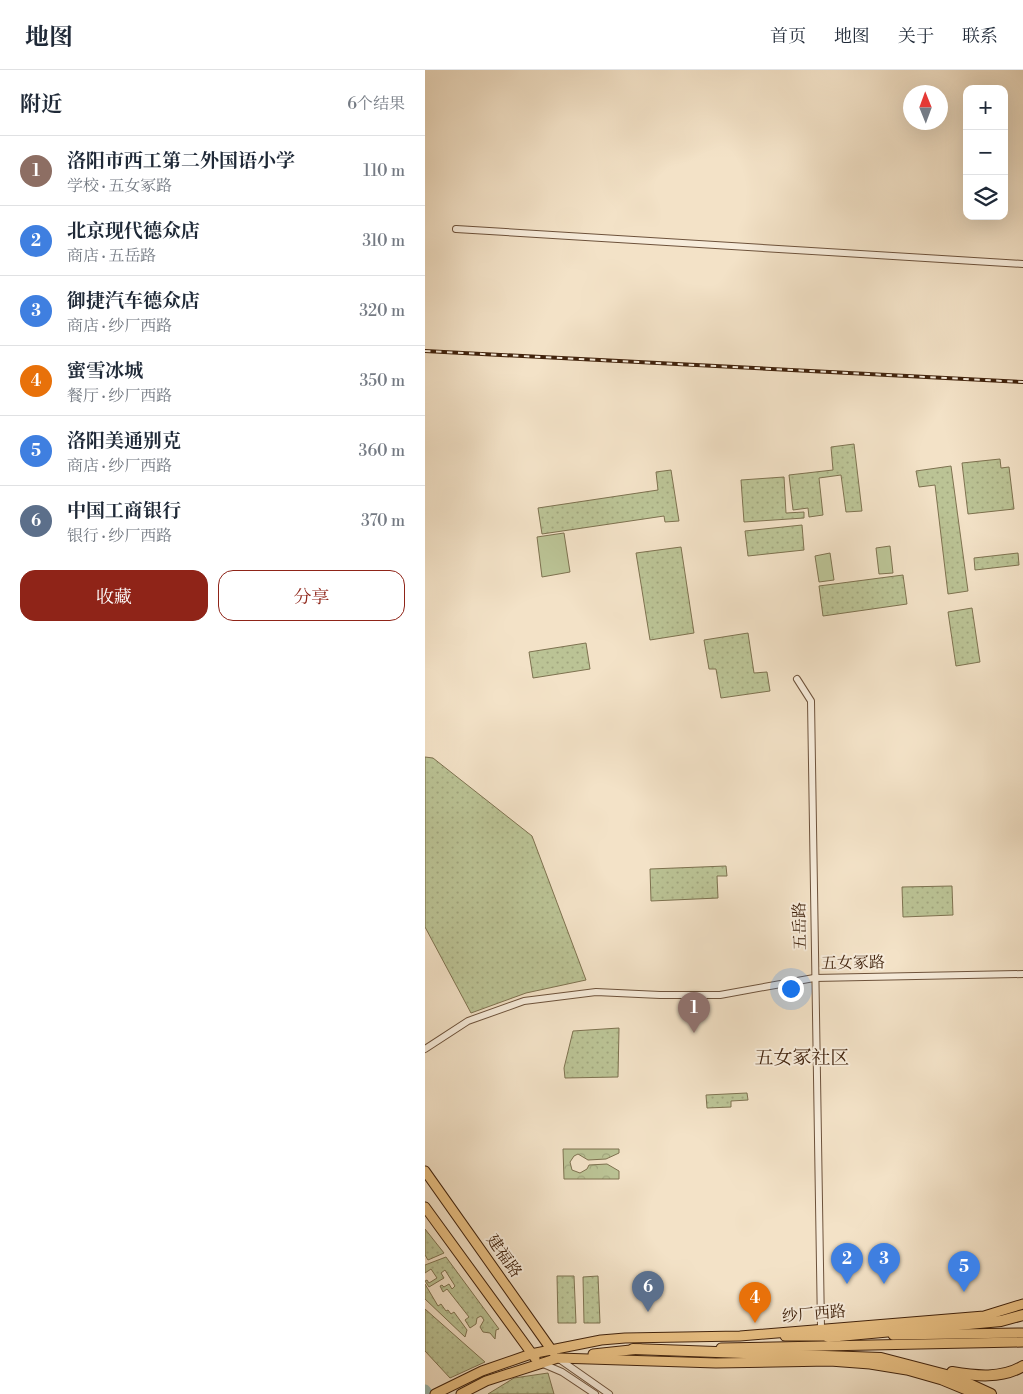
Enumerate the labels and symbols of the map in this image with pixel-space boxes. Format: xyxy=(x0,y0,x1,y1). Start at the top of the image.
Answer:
north arrow xyxy=(903,85,948,130)
street label: 五岳路 xyxy=(790,902,810,950)
street label: 五女冢路 xyxy=(821,952,885,974)
your location xyxy=(778,976,804,1002)
pin: 1 xyxy=(678,992,710,1033)
district label: 五女冢社区 xyxy=(754,1046,850,1070)
street label: 建福路 xyxy=(482,1231,526,1281)
pin: 2 xyxy=(831,1243,863,1284)
pin: 3 xyxy=(868,1243,900,1284)
pin: 5 xyxy=(948,1251,980,1292)
pin: 6 xyxy=(632,1271,664,1312)
pin: 4 xyxy=(739,1282,771,1323)
street label: 纱厂西路 xyxy=(781,1301,847,1327)

